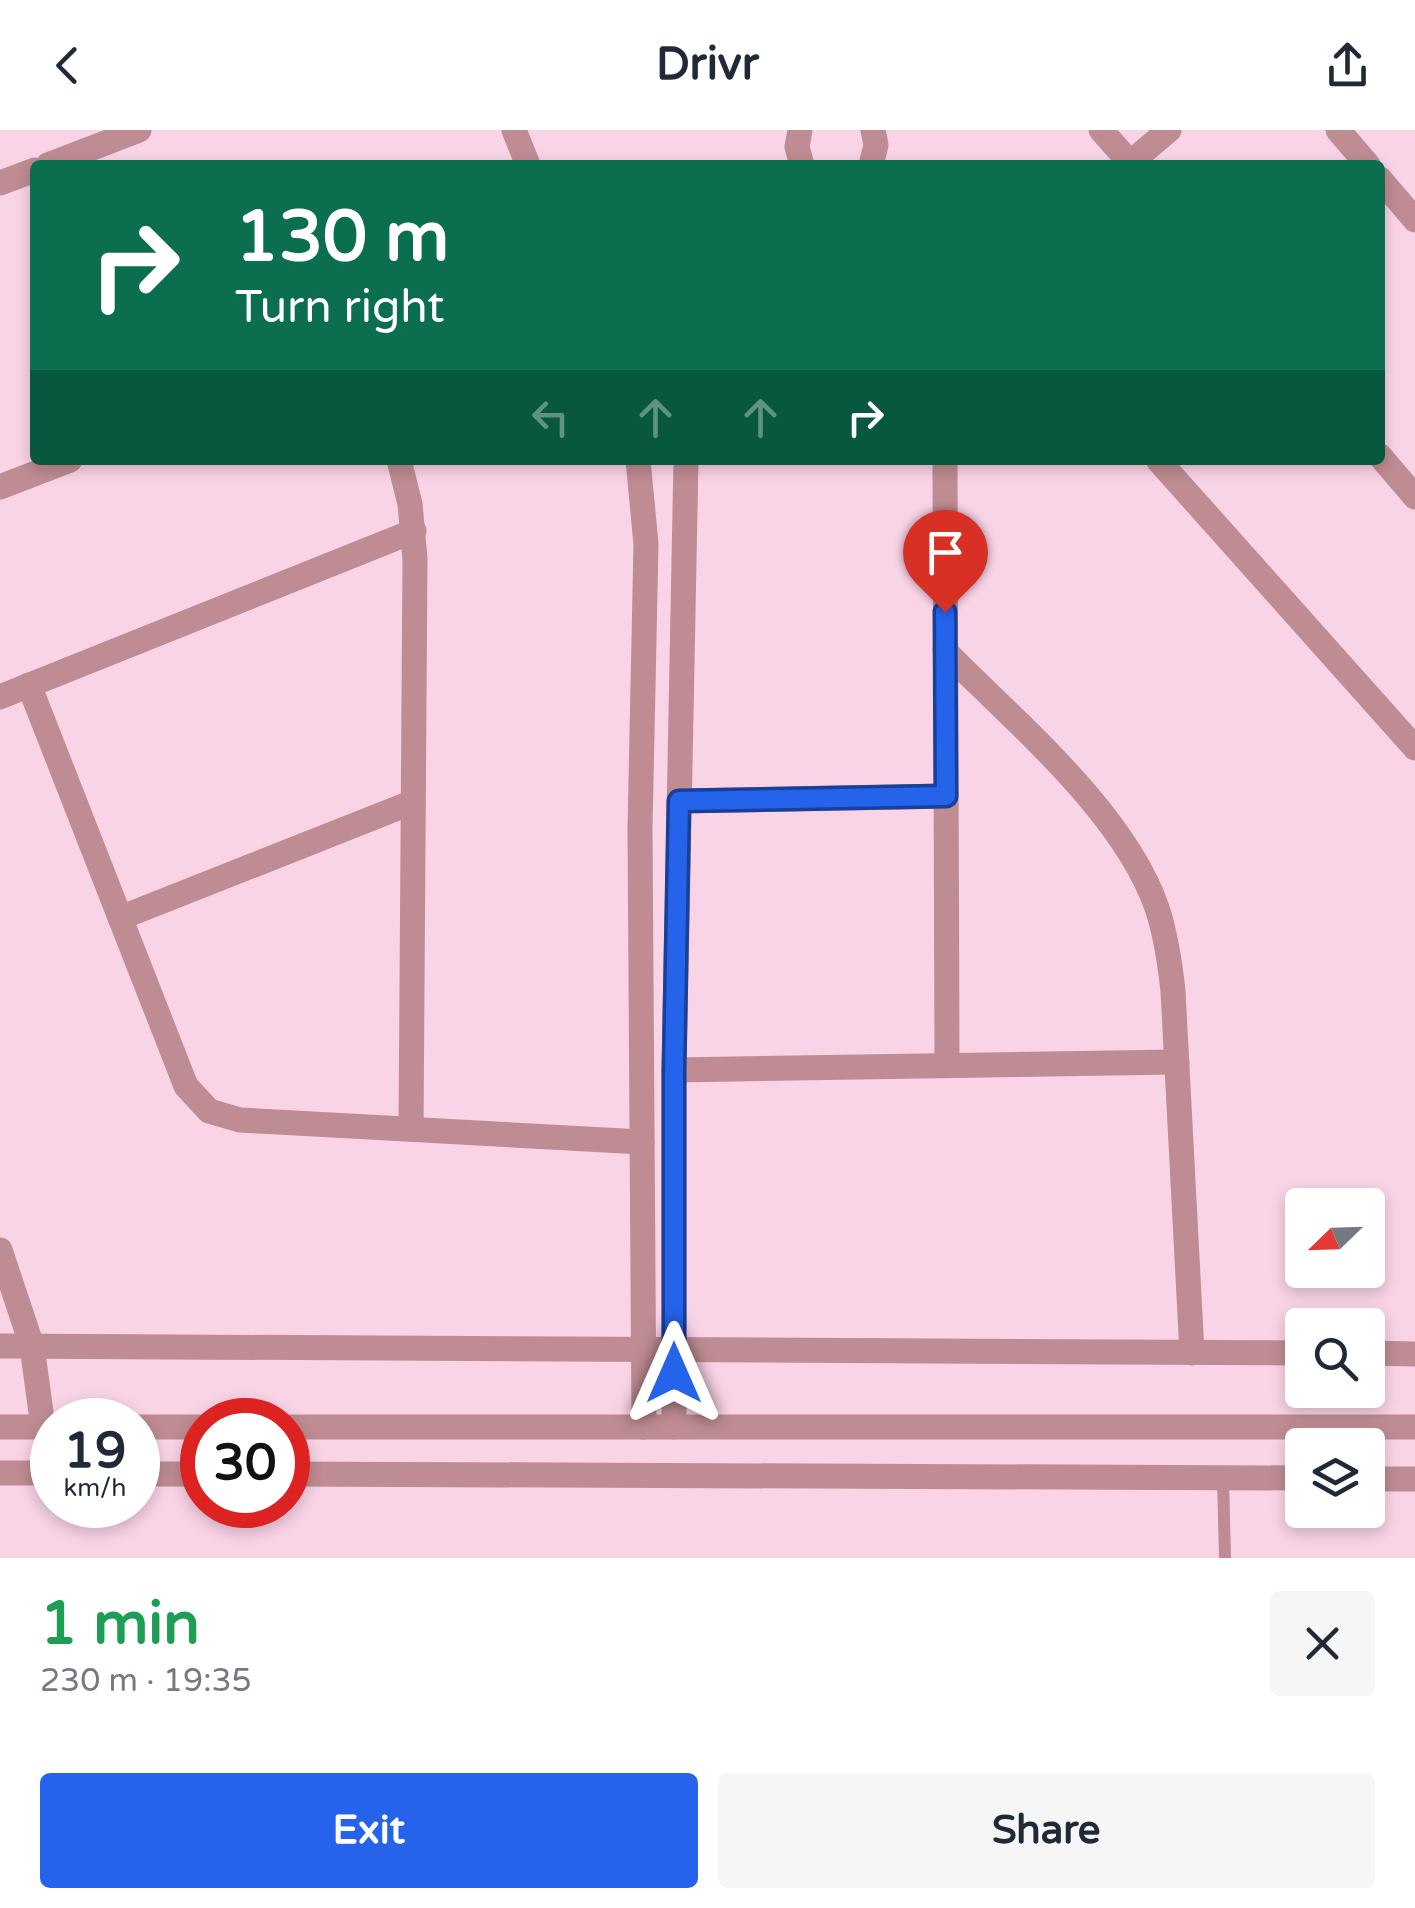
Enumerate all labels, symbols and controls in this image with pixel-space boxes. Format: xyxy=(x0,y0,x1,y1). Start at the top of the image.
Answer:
icon: back xyxy=(40,38,95,93)
text: Drivr xyxy=(656,38,759,92)
icon: share xyxy=(1320,38,1375,93)
text: 130 m xyxy=(235,196,449,280)
icon: right xyxy=(70,200,200,330)
text: Turn right xyxy=(235,281,444,335)
icon: left xyxy=(523,390,578,445)
icon: ahead xyxy=(628,390,683,445)
icon: ahead xyxy=(733,390,788,445)
icon: right xyxy=(838,390,893,445)
pin xyxy=(903,510,988,613)
icon: arrive xyxy=(918,525,973,580)
north arrow xyxy=(1285,1188,1385,1288)
map controls xyxy=(1285,1188,1385,1528)
button: search xyxy=(1285,1308,1385,1408)
position arrow xyxy=(622,1321,726,1425)
speed limit sign: 30 xyxy=(180,1398,310,1528)
text: 19 xyxy=(64,1421,126,1481)
button: layers xyxy=(1285,1428,1385,1528)
text: km/h xyxy=(64,1473,126,1503)
text: 1 min xyxy=(40,1588,200,1660)
button: close xyxy=(1270,1591,1375,1696)
text: 230 m · 19:35 xyxy=(40,1662,252,1700)
button: Exit xyxy=(40,1773,698,1888)
button: Share xyxy=(718,1773,1375,1888)

